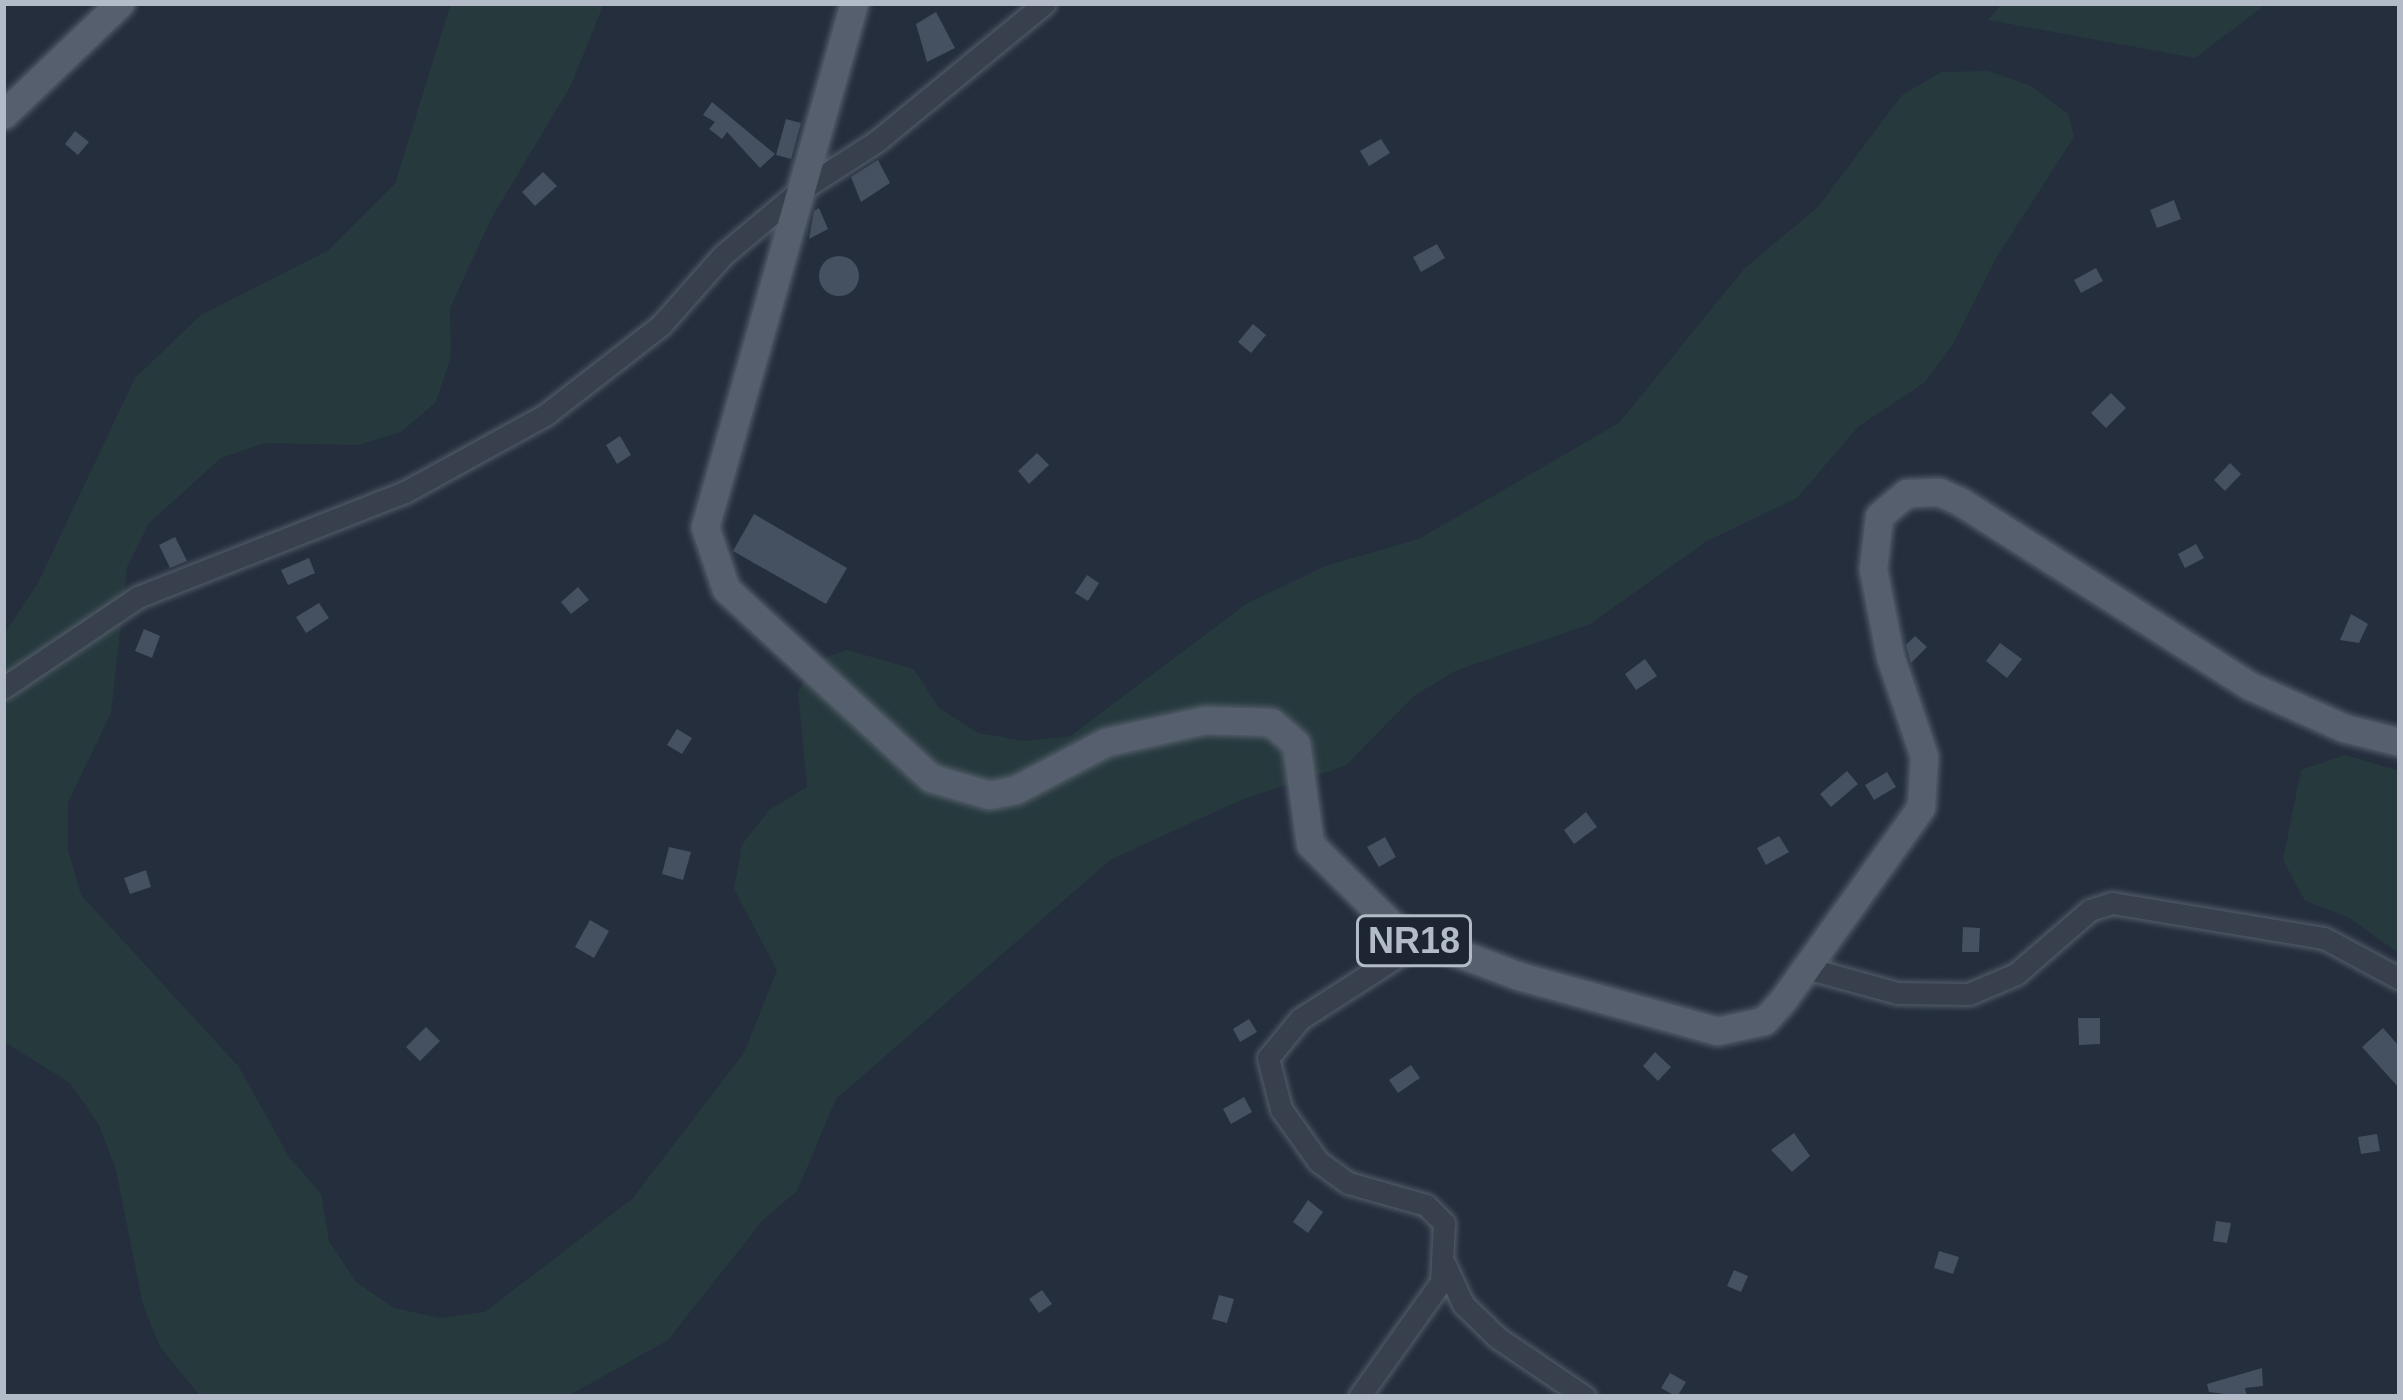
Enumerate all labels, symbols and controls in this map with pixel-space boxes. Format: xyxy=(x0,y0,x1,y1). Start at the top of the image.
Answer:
road number: NR18 xyxy=(1354,911,1474,971)

